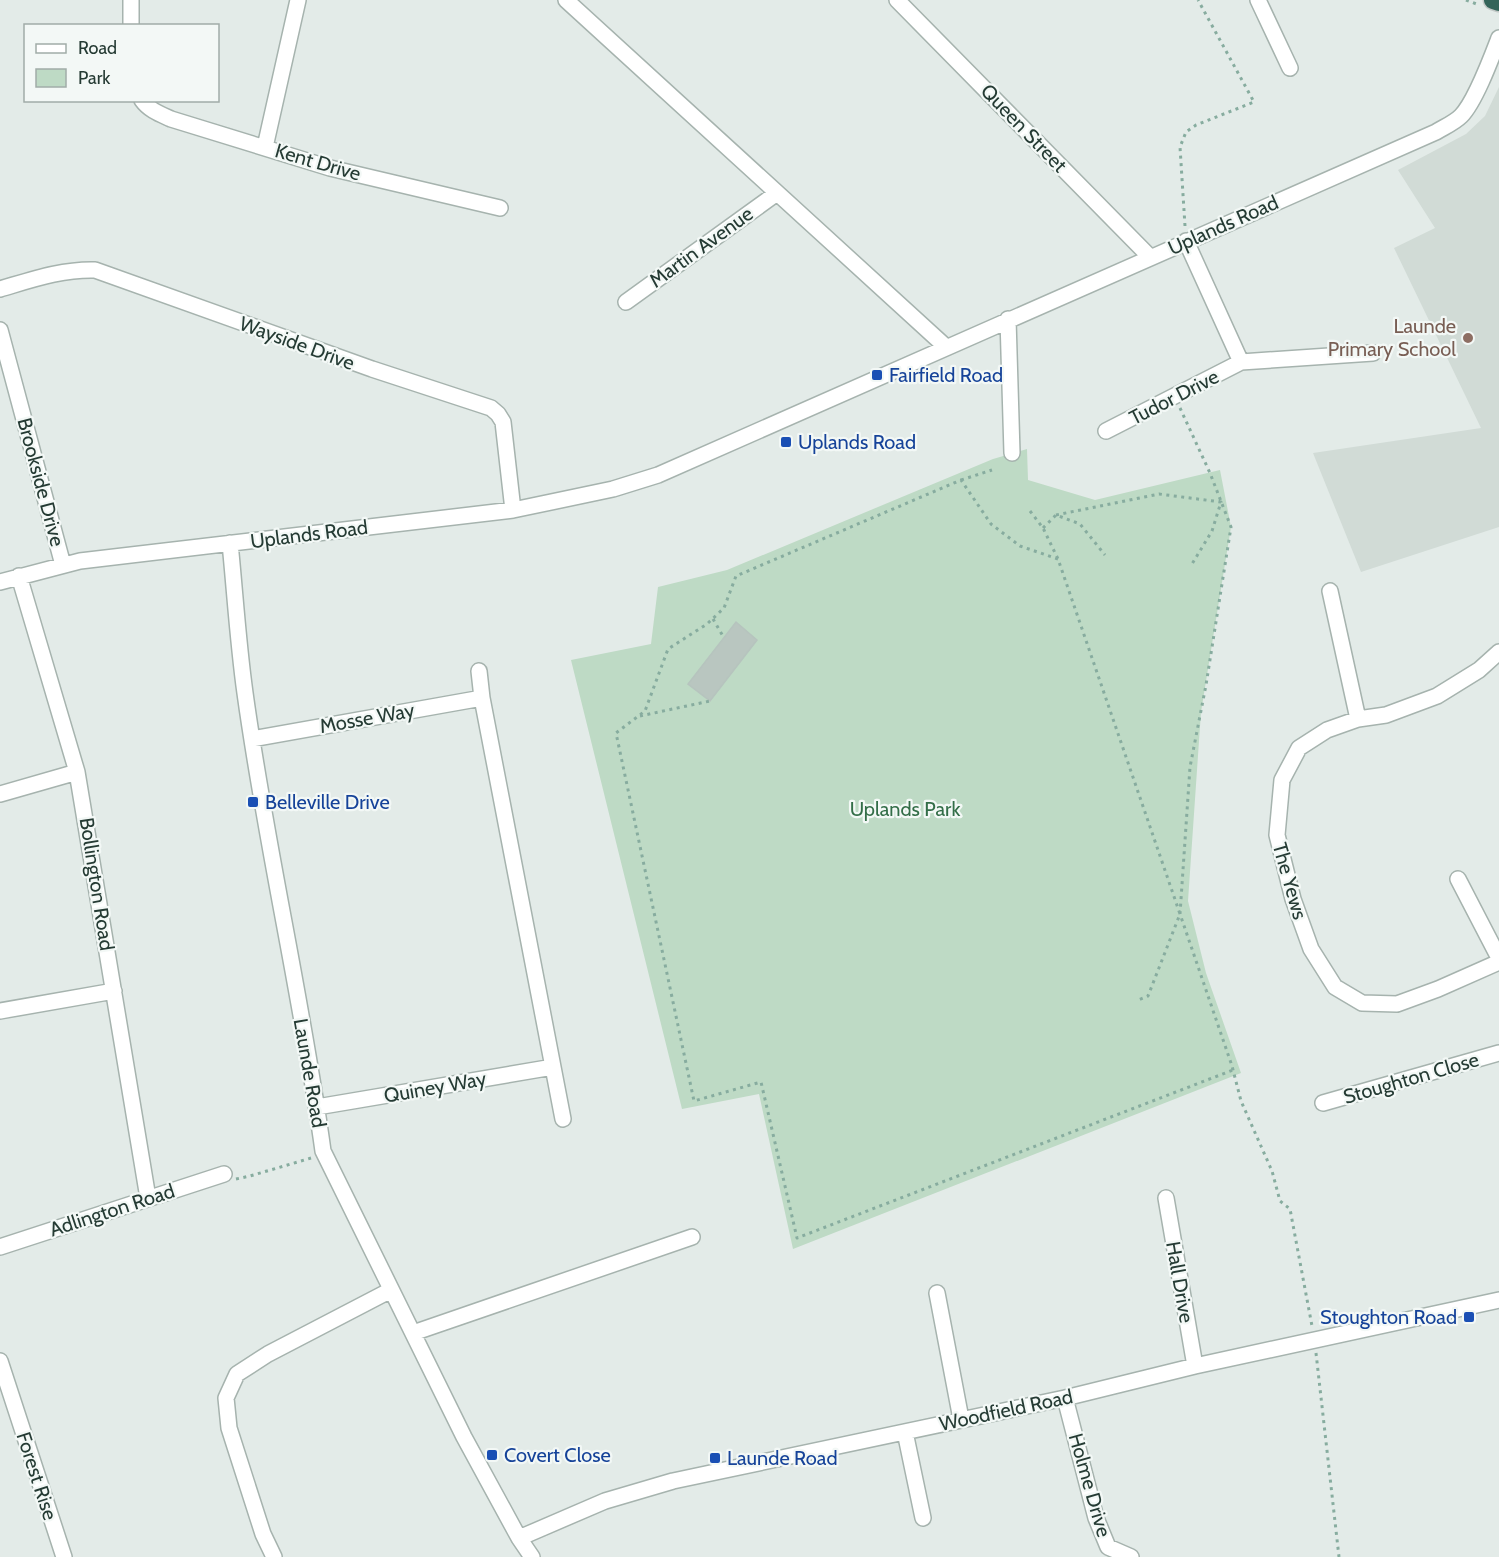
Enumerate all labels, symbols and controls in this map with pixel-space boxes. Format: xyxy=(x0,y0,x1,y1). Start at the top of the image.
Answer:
legend xyxy=(24,24,219,102)
text: Road xyxy=(78,37,117,59)
text: Park xyxy=(78,67,111,89)
street label: Queen Street xyxy=(976,79,1072,177)
street label: Kent Drive xyxy=(272,138,364,186)
street label: Uplands Road xyxy=(1164,190,1282,260)
street label: Martin Avenue xyxy=(645,201,757,293)
street label: Wayside Drive xyxy=(236,311,358,375)
place label: Launde Primary School xyxy=(1328,314,1456,361)
marker: Launde Primary School xyxy=(1461,331,1475,345)
place label: Fairfield Road xyxy=(889,363,1003,387)
street label: Tudor Drive xyxy=(1125,364,1223,430)
marker: Fairfield Road xyxy=(870,368,884,382)
street label: Brookside Drive xyxy=(12,415,70,549)
place label: Uplands Road xyxy=(798,430,916,454)
marker: Uplands Road xyxy=(779,435,793,449)
street label: Uplands Road xyxy=(249,515,369,553)
street label: Mosse Way xyxy=(318,698,416,738)
place label: Belleville Drive xyxy=(265,790,390,814)
marker: Belleville Drive xyxy=(246,795,260,809)
park label: Uplands Park xyxy=(850,797,960,821)
street label: Bollington Road xyxy=(75,816,119,952)
street label: The Yews xyxy=(1268,840,1312,922)
street label: Launde Road xyxy=(289,1017,331,1129)
street label: Stoughton Close xyxy=(1340,1047,1482,1109)
street label: Quiney Way xyxy=(382,1066,488,1108)
street label: Adlington Road xyxy=(46,1178,178,1242)
street label: Hall Drive xyxy=(1161,1239,1199,1325)
place label: Stoughton Road xyxy=(1320,1305,1457,1329)
marker: Stoughton Road xyxy=(1462,1310,1476,1324)
street label: Woodfield Road xyxy=(937,1384,1075,1436)
street label: Forest Rise xyxy=(12,1429,62,1523)
street label: Holme Drive xyxy=(1064,1430,1116,1540)
place label: Covert Close xyxy=(504,1443,611,1467)
place label: Launde Road xyxy=(727,1446,838,1470)
marker: Covert Close xyxy=(485,1448,499,1462)
marker: Launde Road xyxy=(708,1451,722,1465)

